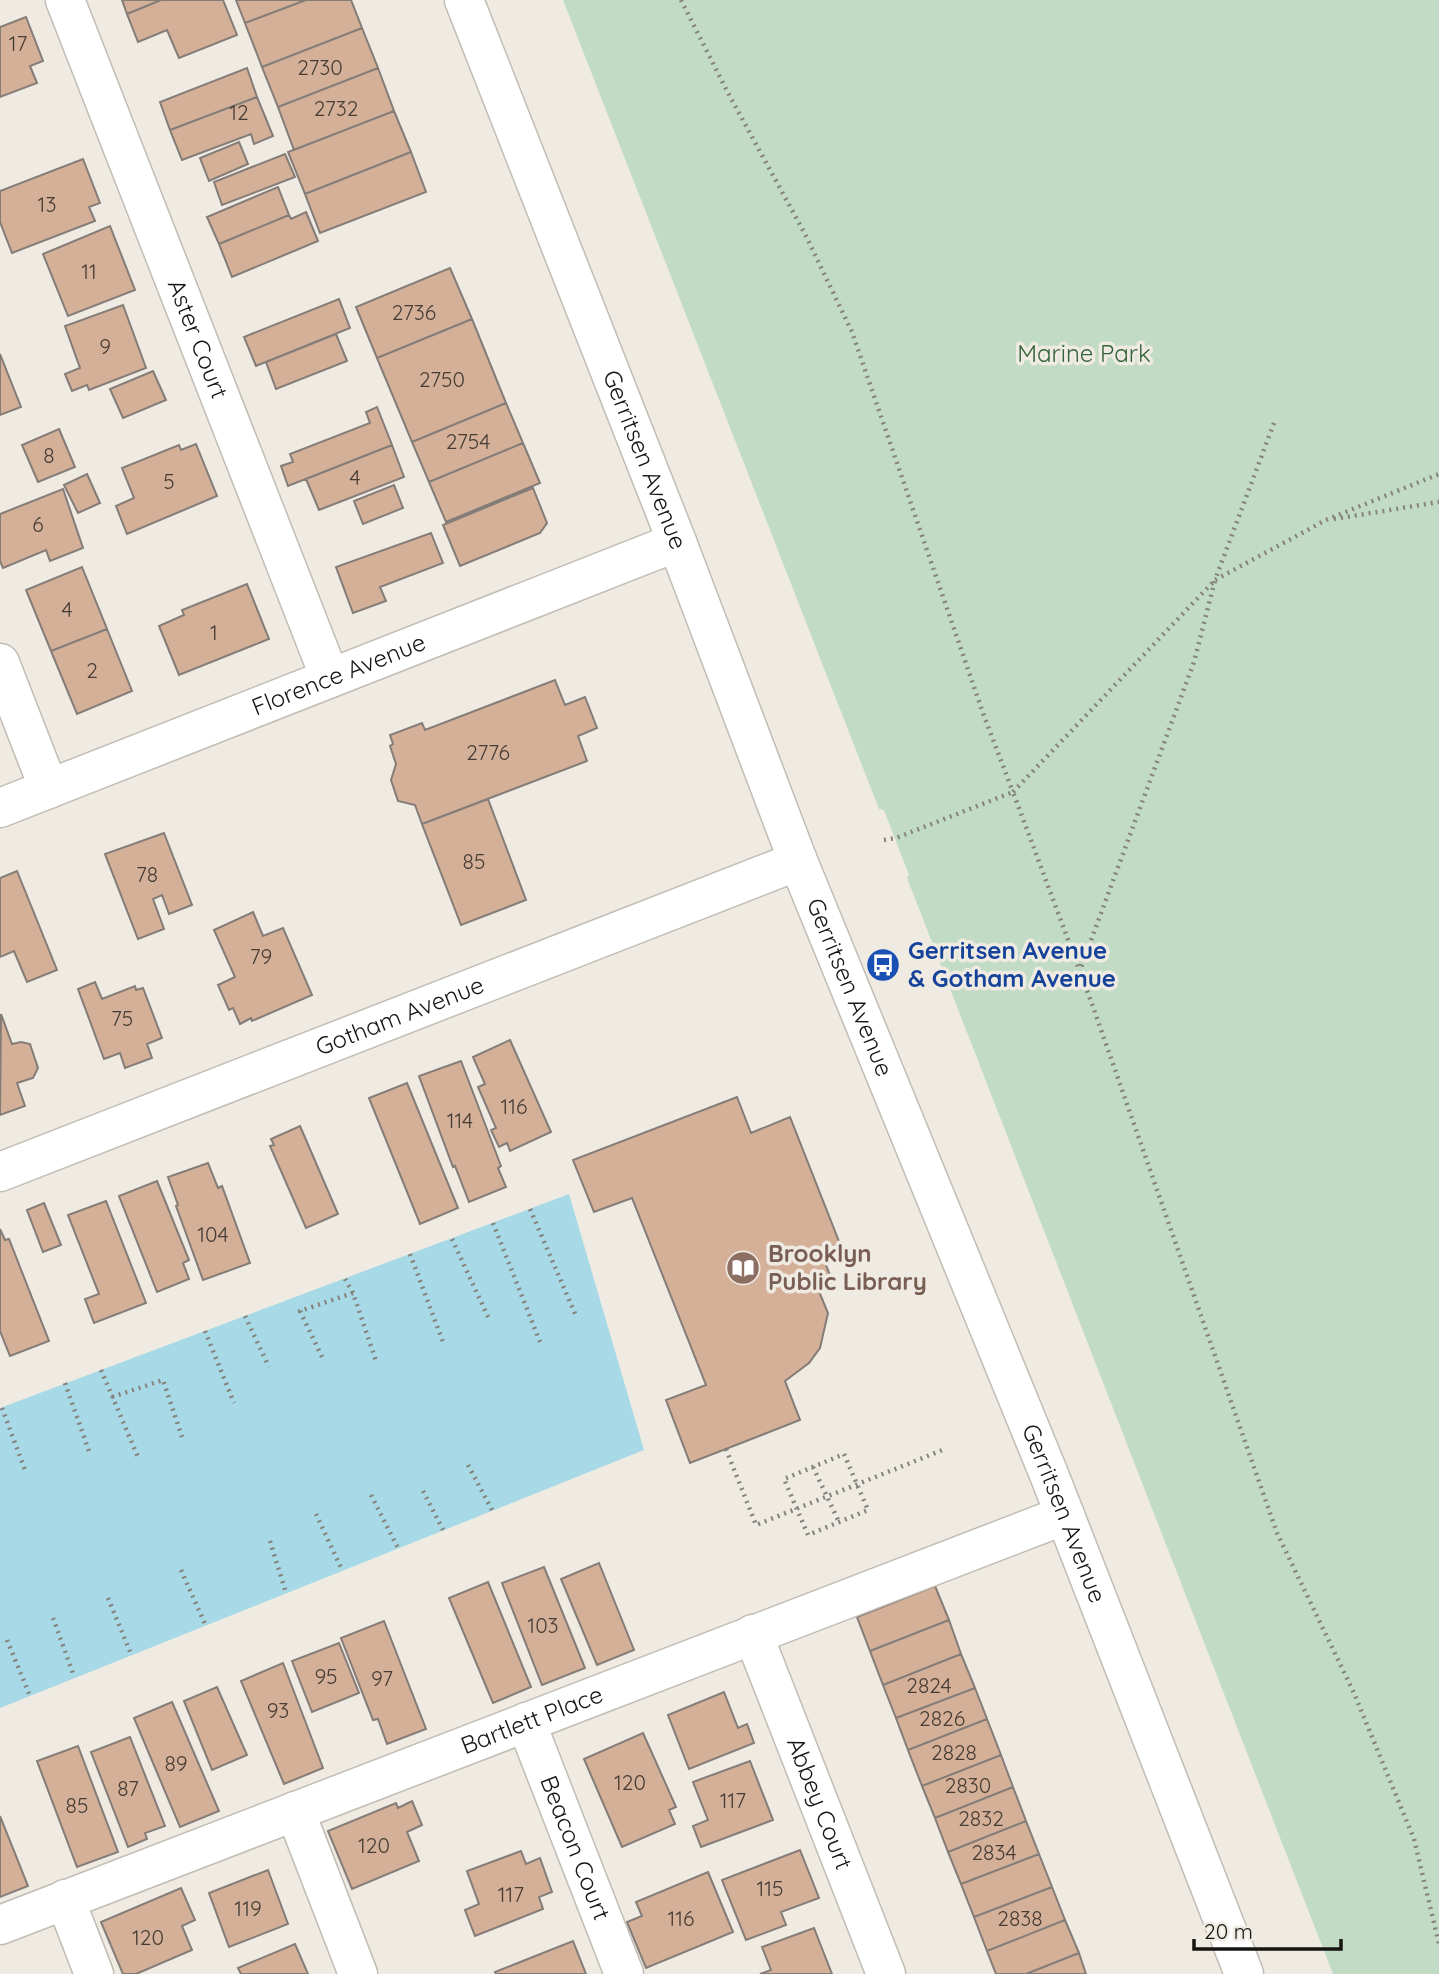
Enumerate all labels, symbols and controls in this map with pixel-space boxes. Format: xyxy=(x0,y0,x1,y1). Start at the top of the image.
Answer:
house number: 17 xyxy=(9,30,27,56)
house number: 2730 xyxy=(297,54,343,80)
house number: 2732 xyxy=(314,95,358,121)
house number: 12 xyxy=(229,99,249,125)
house number: 13 xyxy=(38,191,56,217)
house number: 11 xyxy=(81,258,97,284)
street label: Aster Court xyxy=(162,275,235,403)
house number: 2736 xyxy=(392,299,436,325)
house number: 9 xyxy=(99,333,111,359)
park label: Marine Park xyxy=(1017,338,1151,368)
house number: 2750 xyxy=(419,366,465,392)
street label: Gerritsen Avenue xyxy=(597,366,694,553)
house number: 2754 xyxy=(446,428,490,454)
house number: 8 xyxy=(43,442,55,468)
house number: 4 xyxy=(349,464,361,490)
house number: 5 xyxy=(163,468,175,494)
house number: 6 xyxy=(32,511,44,537)
house number: 4 xyxy=(61,596,73,622)
house number: 1 xyxy=(210,619,218,645)
street label: Florence Avenue xyxy=(247,626,430,722)
house number: 2 xyxy=(86,657,98,683)
house number: 2776 xyxy=(466,739,510,765)
house number: 85 xyxy=(463,848,485,874)
house number: 78 xyxy=(136,861,158,887)
street label: Gerritsen Avenue xyxy=(801,893,900,1080)
place label: Gerritsen Avenue & Gotham Avenue xyxy=(908,935,1116,993)
house number: 79 xyxy=(250,943,272,969)
bus stop icon: Gerritsen Avenue & Gotham Avenue xyxy=(864,946,902,984)
street label: Gotham Avenue xyxy=(311,969,488,1062)
house number: 75 xyxy=(111,1005,133,1031)
house number: 116 xyxy=(501,1093,527,1119)
house number: 114 xyxy=(447,1107,473,1133)
house number: 104 xyxy=(197,1221,229,1247)
place label: Brooklyn Public Library xyxy=(768,1238,927,1296)
library icon: Brooklyn Public Library xyxy=(724,1249,762,1287)
street label: Gerritsen Avenue xyxy=(1016,1419,1114,1607)
house number: 103 xyxy=(527,1612,559,1638)
house number: 95 xyxy=(314,1663,338,1689)
house number: 97 xyxy=(371,1665,393,1691)
house number: 2824 xyxy=(906,1672,952,1698)
street label: Bartlett Place xyxy=(456,1678,607,1760)
house number: 93 xyxy=(267,1697,289,1723)
house number: 2826 xyxy=(919,1705,965,1731)
street label: Abbey Court xyxy=(781,1733,860,1874)
house number: 2828 xyxy=(931,1739,977,1765)
house number: 89 xyxy=(164,1750,188,1776)
house number: 120 xyxy=(614,1769,646,1795)
street label: Beacon Court xyxy=(534,1771,617,1924)
house number: 2830 xyxy=(945,1772,991,1798)
house number: 87 xyxy=(117,1775,139,1801)
house number: 117 xyxy=(720,1787,746,1813)
house number: 85 xyxy=(66,1792,88,1818)
house number: 2832 xyxy=(958,1805,1004,1831)
house number: 120 xyxy=(358,1832,390,1858)
house number: 2834 xyxy=(971,1839,1017,1865)
house number: 115 xyxy=(757,1875,784,1901)
house number: 117 xyxy=(498,1881,524,1907)
house number: 119 xyxy=(234,1895,262,1921)
house number: 116 xyxy=(668,1905,694,1931)
house number: 2838 xyxy=(997,1905,1043,1931)
scale bar xyxy=(1194,1908,1341,1952)
text: 20 m xyxy=(1204,1918,1253,1944)
house number: 120 xyxy=(132,1924,164,1950)

